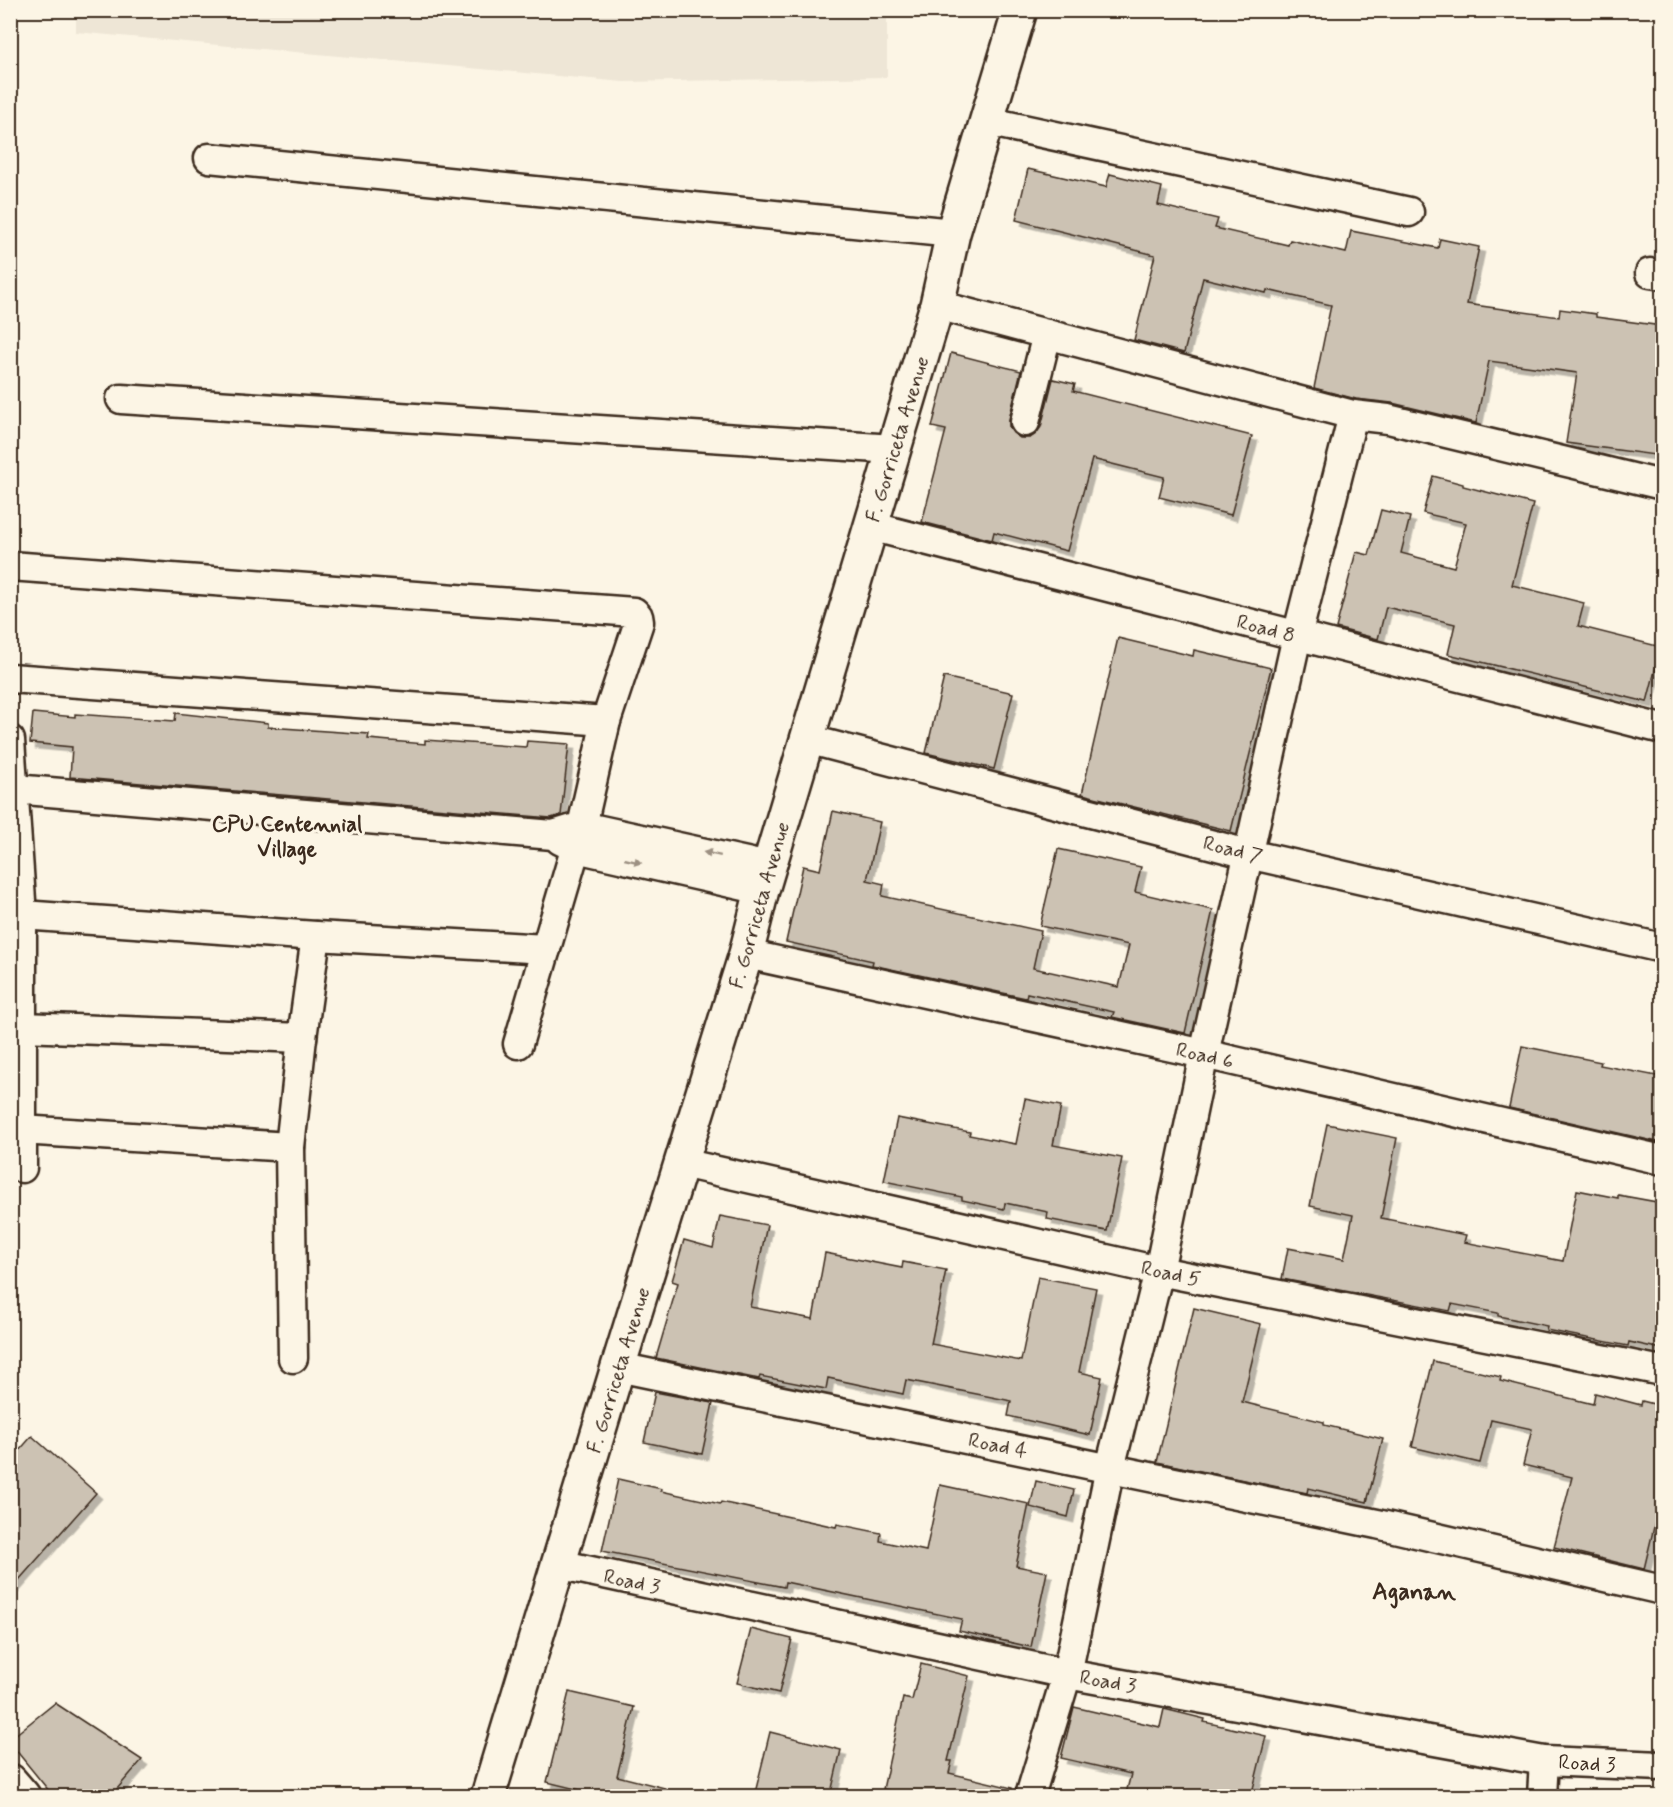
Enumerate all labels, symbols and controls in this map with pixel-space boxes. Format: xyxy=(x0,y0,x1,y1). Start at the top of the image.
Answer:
street label: F. Gorriceta Avenue xyxy=(859,353,937,526)
street label: Road 8 xyxy=(1233,608,1298,650)
district label: CPU Centennial Village xyxy=(212,811,363,865)
street label: F. Gorriceta Avenue xyxy=(723,818,797,992)
street label: Road 7 xyxy=(1200,829,1266,871)
one-way arrow xyxy=(702,849,721,859)
one-way arrow xyxy=(624,856,642,866)
street label: Road 6 xyxy=(1173,1036,1236,1076)
street label: Road 5 xyxy=(1138,1254,1203,1294)
street label: F. Gorriceta Avenue xyxy=(580,1284,658,1457)
street label: Road 4 xyxy=(966,1426,1030,1466)
street label: Road 3 xyxy=(601,1562,663,1602)
district label: Aganan xyxy=(1372,1577,1456,1609)
street label: Road 3 xyxy=(1077,1663,1139,1701)
street label: Road 3 xyxy=(1558,1749,1617,1780)

